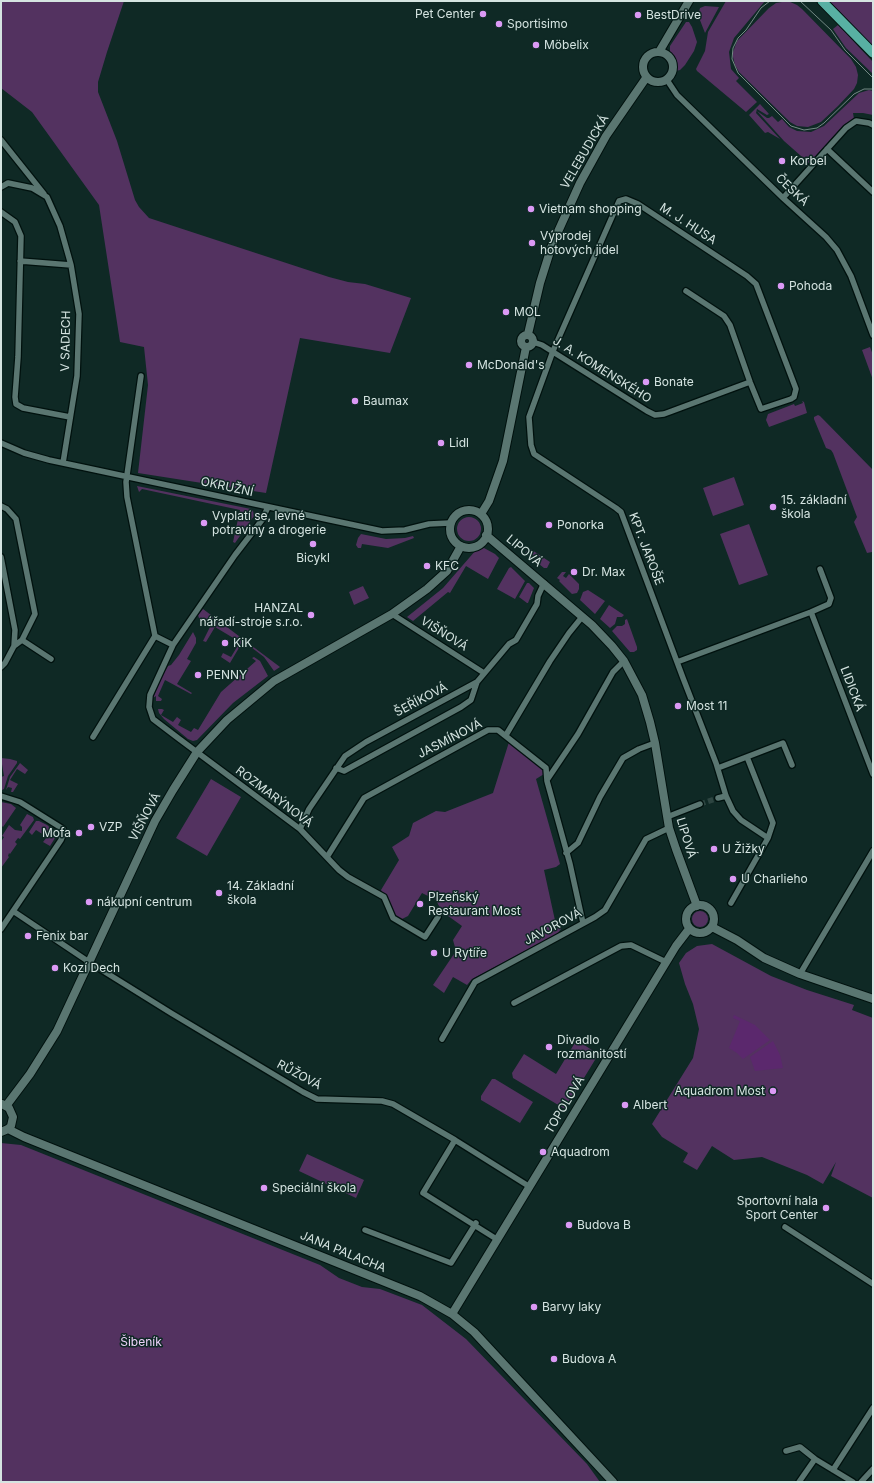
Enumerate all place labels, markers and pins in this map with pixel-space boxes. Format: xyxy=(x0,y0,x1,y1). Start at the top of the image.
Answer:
place label: Pet Center xyxy=(415,7,475,21)
place label: BestDrive xyxy=(646,8,701,22)
marker: Pet Center xyxy=(478,9,488,19)
marker: BestDrive xyxy=(633,10,643,20)
place label: Sportisimo xyxy=(507,17,568,31)
marker: Sportisimo xyxy=(494,19,504,29)
place label: Möbelix xyxy=(544,38,589,52)
marker: Möbelix xyxy=(531,40,541,50)
place label: Korbel xyxy=(790,154,827,168)
marker: Korbel xyxy=(777,156,787,166)
place label: Vietnam shopping xyxy=(539,202,641,216)
marker: Vietnam shopping xyxy=(526,204,536,214)
place label: Výprodej hotových jidel xyxy=(540,229,619,257)
marker: Výprodej hotových jidel xyxy=(527,238,537,248)
place label: Pohoda xyxy=(789,279,832,293)
marker: Pohoda xyxy=(776,281,786,291)
place label: MOL xyxy=(514,305,541,319)
marker: MOL xyxy=(501,307,511,317)
place label: McDonald's xyxy=(477,358,545,372)
marker: McDonald's xyxy=(464,360,474,370)
place label: Bonate xyxy=(654,375,694,389)
marker: Bonate xyxy=(641,377,651,387)
place label: Baumax xyxy=(363,394,408,408)
marker: Baumax xyxy=(350,396,360,406)
place label: Lidl xyxy=(449,436,469,450)
marker: Lidl xyxy=(436,438,446,448)
place label: 15. základní škola xyxy=(781,493,847,521)
marker: 15. základní škola xyxy=(768,502,778,512)
place label: Vyplatí se, levné potraviny a drogerie xyxy=(212,509,326,537)
marker: Vyplatí se, levné potraviny a drogerie xyxy=(199,518,209,528)
place label: Ponorka xyxy=(557,518,604,532)
marker: Ponorka xyxy=(544,520,554,530)
marker: Bicykl xyxy=(308,539,318,549)
place label: Bicykl xyxy=(296,551,330,565)
place label: KFC xyxy=(435,559,459,573)
marker: KFC xyxy=(422,561,432,571)
place label: Dr. Max xyxy=(582,565,625,579)
marker: Dr. Max xyxy=(569,567,579,577)
place label: HANZAL nářadí-stroje s.r.o. xyxy=(199,601,303,629)
marker: HANZAL nářadí-stroje s.r.o. xyxy=(306,610,316,620)
place label: KiK xyxy=(233,636,252,650)
marker: KiK xyxy=(220,638,230,648)
place label: PENNY xyxy=(206,668,247,682)
marker: PENNY xyxy=(193,670,203,680)
place label: Most 11 xyxy=(686,699,727,713)
marker: Most 11 xyxy=(673,701,683,711)
place label: VZP xyxy=(99,820,122,834)
marker: VZP xyxy=(86,822,96,832)
place label: Mofa xyxy=(42,826,71,840)
marker: Mofa xyxy=(74,828,84,838)
place label: U Žižky xyxy=(722,842,765,856)
marker: U Žižky xyxy=(709,844,719,854)
place label: U Charlieho xyxy=(741,872,808,886)
marker: U Charlieho xyxy=(728,874,738,884)
place label: 14. Základní škola xyxy=(227,879,294,907)
marker: 14. Základní škola xyxy=(214,888,224,898)
place label: Plzeňský Restaurant Most xyxy=(428,890,521,918)
place label: nákupní centrum xyxy=(97,895,192,909)
marker: nákupní centrum xyxy=(84,897,94,907)
marker: Plzeňský Restaurant Most xyxy=(415,899,425,909)
place label: Fenix bar xyxy=(36,929,88,943)
marker: Fenix bar xyxy=(23,931,33,941)
place label: U Rytíře xyxy=(442,946,487,960)
marker: U Rytíře xyxy=(429,948,439,958)
place label: Kozí Dech xyxy=(63,961,120,975)
marker: Kozí Dech xyxy=(50,963,60,973)
place label: Divadlo rozmanitostí xyxy=(557,1033,626,1061)
marker: Divadlo rozmanitostí xyxy=(544,1042,554,1052)
place label: Aquadrom Most xyxy=(674,1084,765,1098)
marker: Aquadrom Most xyxy=(768,1086,778,1096)
place label: Albert xyxy=(633,1098,667,1112)
marker: Albert xyxy=(620,1100,630,1110)
place label: Aquadrom xyxy=(551,1145,610,1159)
marker: Aquadrom xyxy=(538,1147,548,1157)
place label: Speciální škola xyxy=(272,1181,356,1195)
marker: Speciální škola xyxy=(259,1183,269,1193)
place label: Sportovní hala Sport Center xyxy=(737,1194,818,1222)
marker: Sportovní hala Sport Center xyxy=(821,1203,831,1213)
place label: Budova B xyxy=(577,1218,631,1232)
marker: Budova B xyxy=(564,1220,574,1230)
place label: Barvy laky xyxy=(542,1300,601,1314)
marker: Barvy laky xyxy=(529,1302,539,1312)
place label: Budova A xyxy=(562,1352,616,1366)
marker: Budova A xyxy=(549,1354,559,1364)

